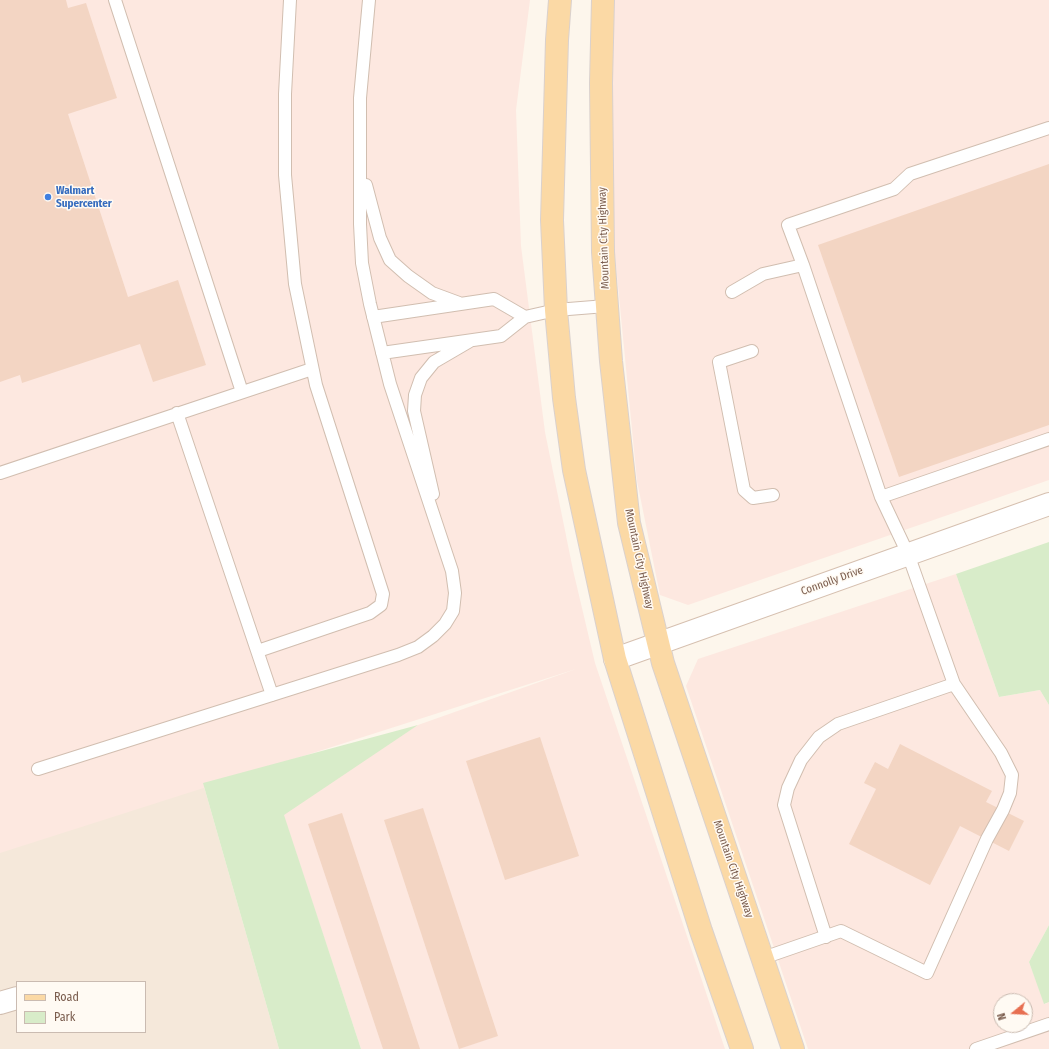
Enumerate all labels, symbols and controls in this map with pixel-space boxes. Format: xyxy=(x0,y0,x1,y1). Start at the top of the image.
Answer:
place label: Walmart Supercenter xyxy=(56,184,112,210)
street label: Mountain City Highway xyxy=(596,187,612,289)
marker: Walmart Supercenter xyxy=(43,192,53,202)
street label: Mountain City Highway xyxy=(622,508,656,610)
street label: Connolly Drive xyxy=(799,564,865,598)
street label: Mountain City Highway xyxy=(710,819,756,919)
legend xyxy=(16,981,146,1033)
text: Road xyxy=(54,990,79,1004)
north arrow xyxy=(993,993,1033,1033)
text: Park xyxy=(54,1010,75,1024)
text: N xyxy=(995,1011,1009,1022)

